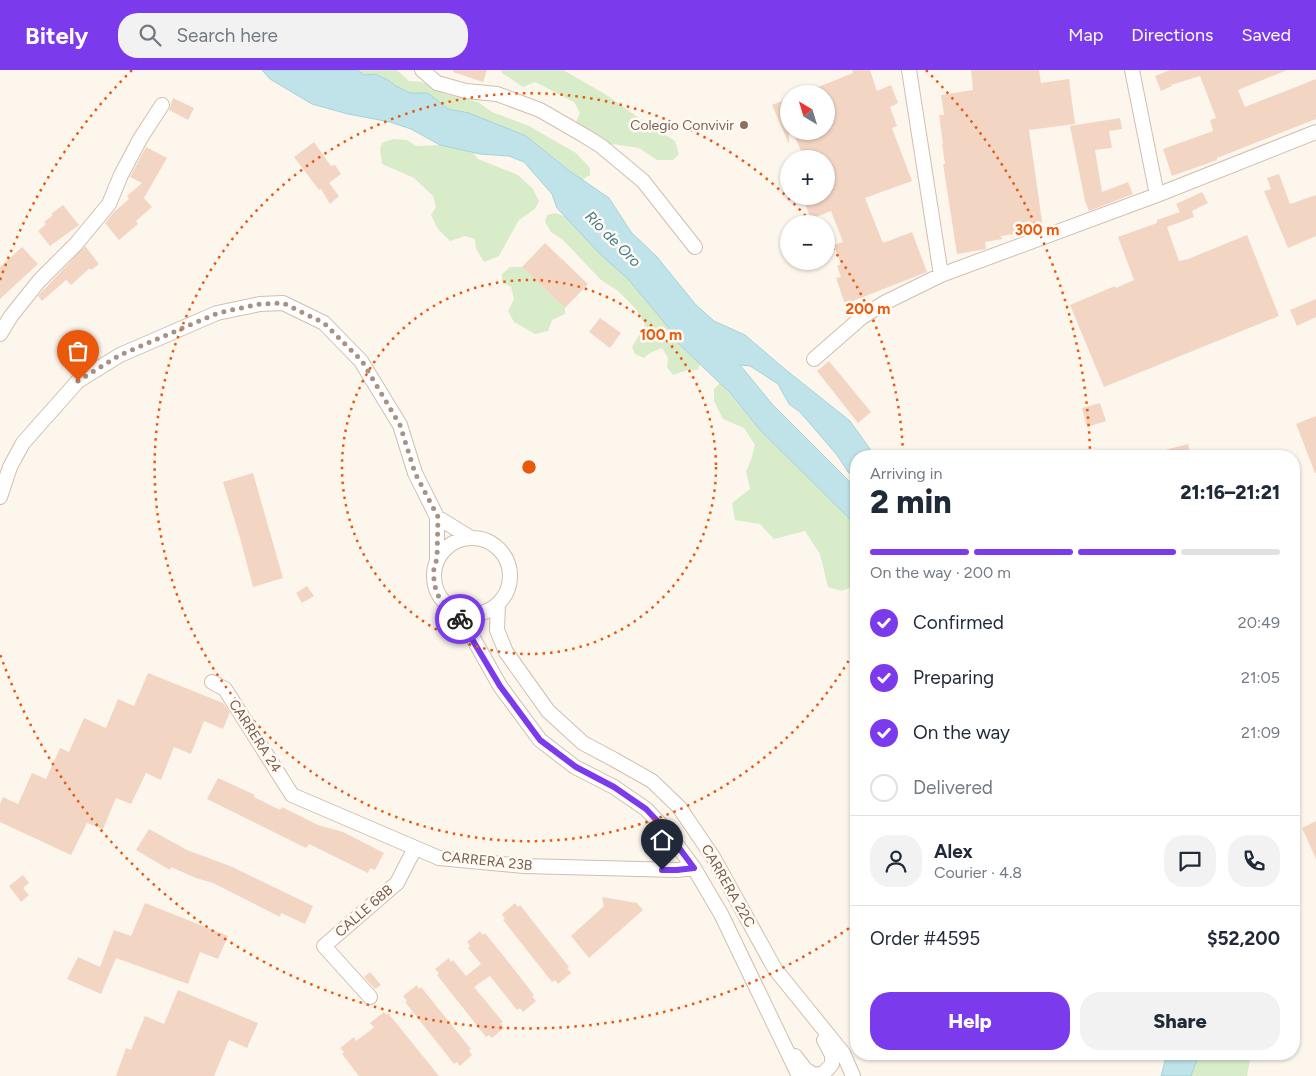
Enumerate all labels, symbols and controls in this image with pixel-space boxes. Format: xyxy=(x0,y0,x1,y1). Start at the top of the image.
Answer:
search box xyxy=(118,13,468,58)
text: Bitely xyxy=(25,21,88,50)
icon: search xyxy=(136,21,164,49)
text: Search here xyxy=(176,24,278,47)
text: Map xyxy=(1068,24,1103,46)
text: Directions xyxy=(1131,24,1213,46)
text: Saved xyxy=(1241,24,1291,46)
north arrow xyxy=(780,85,835,140)
map controls xyxy=(780,85,835,270)
place label: Colegio Convivir xyxy=(630,117,734,134)
marker: Colegio Convivir xyxy=(738,119,750,131)
button: + xyxy=(780,150,835,205)
water label: Río de Oro xyxy=(581,207,645,271)
button: − xyxy=(780,215,835,270)
text: 300 m xyxy=(1015,221,1059,239)
text: 200 m xyxy=(846,300,890,318)
text: 100 m xyxy=(640,326,682,344)
pin xyxy=(57,330,99,381)
icon: bag xyxy=(64,337,92,365)
centre of rings xyxy=(520,458,538,476)
text: Arriving in xyxy=(870,464,942,483)
text: 21:16–21:21 xyxy=(1180,481,1280,504)
text: 2 min xyxy=(870,483,952,521)
text: On the way · 200 m xyxy=(870,563,1011,582)
courier xyxy=(435,594,485,644)
icon: bike xyxy=(446,605,474,633)
icon: check xyxy=(870,609,898,637)
text: Confirmed xyxy=(913,611,1004,634)
text: 20:49 xyxy=(1238,613,1280,632)
icon: check xyxy=(870,664,898,692)
text: Preparing xyxy=(913,666,994,689)
text: 21:05 xyxy=(1241,668,1280,687)
street label: CARRERA 24 xyxy=(225,696,285,776)
icon: check xyxy=(870,719,898,747)
text: On the way xyxy=(913,721,1010,744)
text: 21:09 xyxy=(1241,723,1280,742)
text: Delivered xyxy=(913,776,993,799)
pin xyxy=(641,819,683,870)
icon: home xyxy=(648,826,676,854)
button: person xyxy=(870,835,922,887)
button: chat xyxy=(1164,835,1216,887)
button: phone xyxy=(1228,835,1280,887)
text: Alex xyxy=(934,840,973,863)
street label: CARRERA 22C xyxy=(697,842,759,930)
street label: CARRERA 23B xyxy=(441,848,533,874)
text: Courier · 4.8 xyxy=(934,863,1022,882)
street label: CALLE 68B xyxy=(332,881,396,941)
text: Order #4595 xyxy=(870,927,980,950)
text: $52,200 xyxy=(1207,927,1280,950)
button: Help xyxy=(870,992,1070,1050)
button: Share xyxy=(1080,992,1280,1050)

